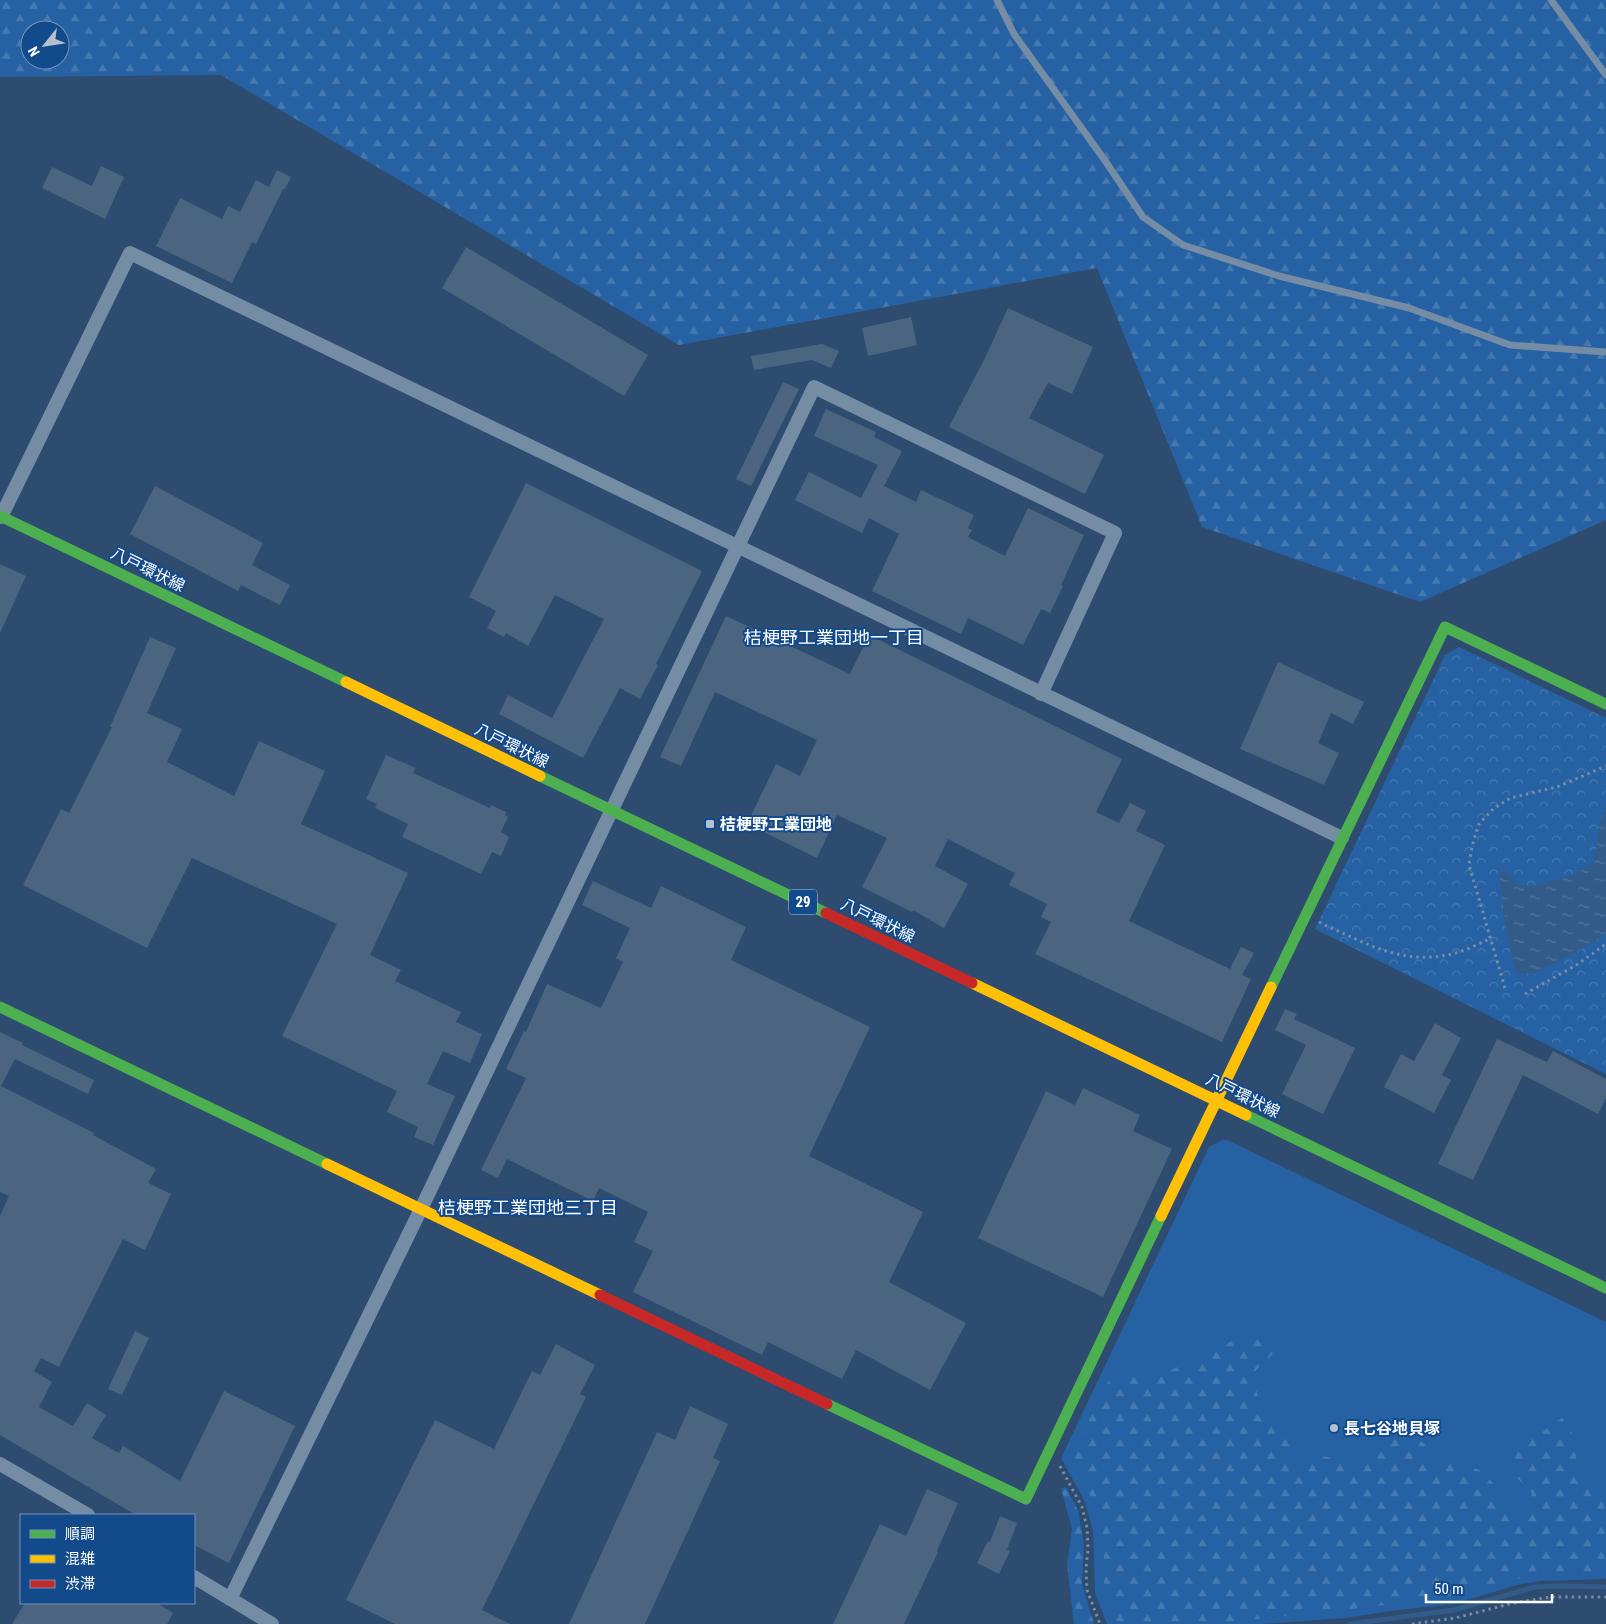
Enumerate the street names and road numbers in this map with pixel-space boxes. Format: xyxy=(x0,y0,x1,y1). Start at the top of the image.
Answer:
street label: 八戸環状線 xyxy=(108,543,188,596)
street label: 八戸環状線 xyxy=(472,719,552,772)
road number: 29 xyxy=(789,890,817,914)
street label: 八戸環状線 xyxy=(838,894,918,947)
street label: 八戸環状線 xyxy=(1203,1069,1283,1122)

